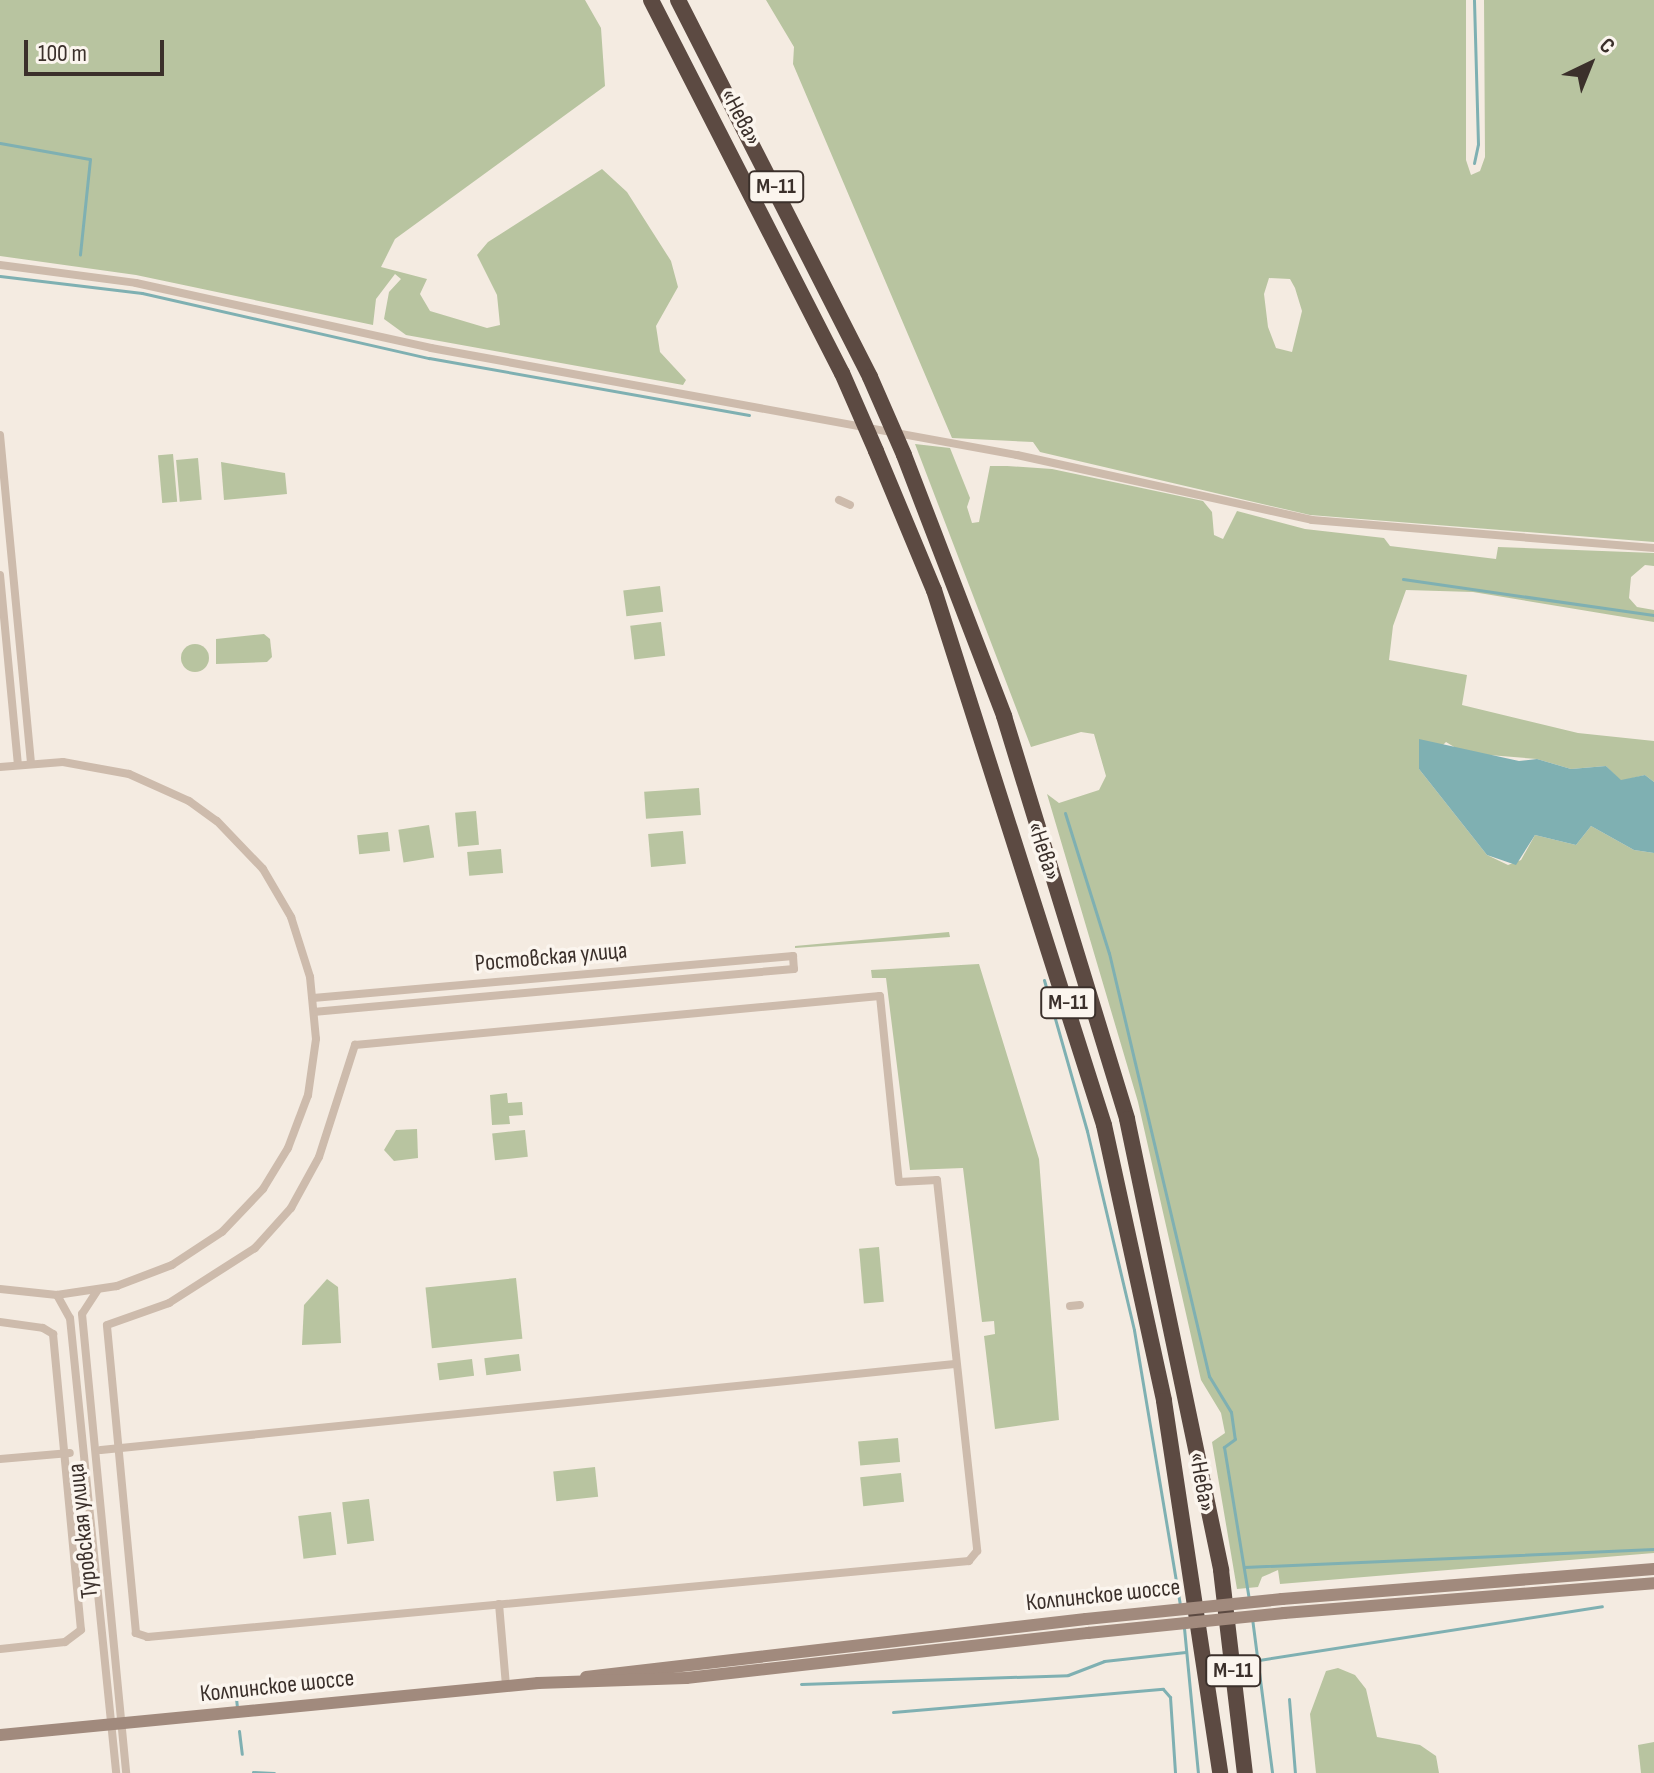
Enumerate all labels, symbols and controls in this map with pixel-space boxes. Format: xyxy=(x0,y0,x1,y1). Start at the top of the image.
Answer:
scale bar xyxy=(28,24,168,74)
north arrow xyxy=(1550,24,1630,104)
text: С xyxy=(1593,32,1620,60)
text: 100 m xyxy=(38,39,87,68)
street label: «Нева» xyxy=(714,84,768,150)
road number: М-11 xyxy=(748,169,804,205)
street label: «Нева» xyxy=(1021,818,1067,884)
street label: Ростовская улица xyxy=(474,936,628,978)
road number: М-11 xyxy=(1040,985,1096,1021)
street label: «Нева» xyxy=(1183,1450,1221,1514)
street label: Туровская улица xyxy=(62,1462,104,1600)
street label: Колпинское шоссе xyxy=(1024,1573,1182,1617)
road number: М-11 xyxy=(1205,1653,1261,1689)
street label: Колпинское шоссе xyxy=(198,1664,356,1708)

